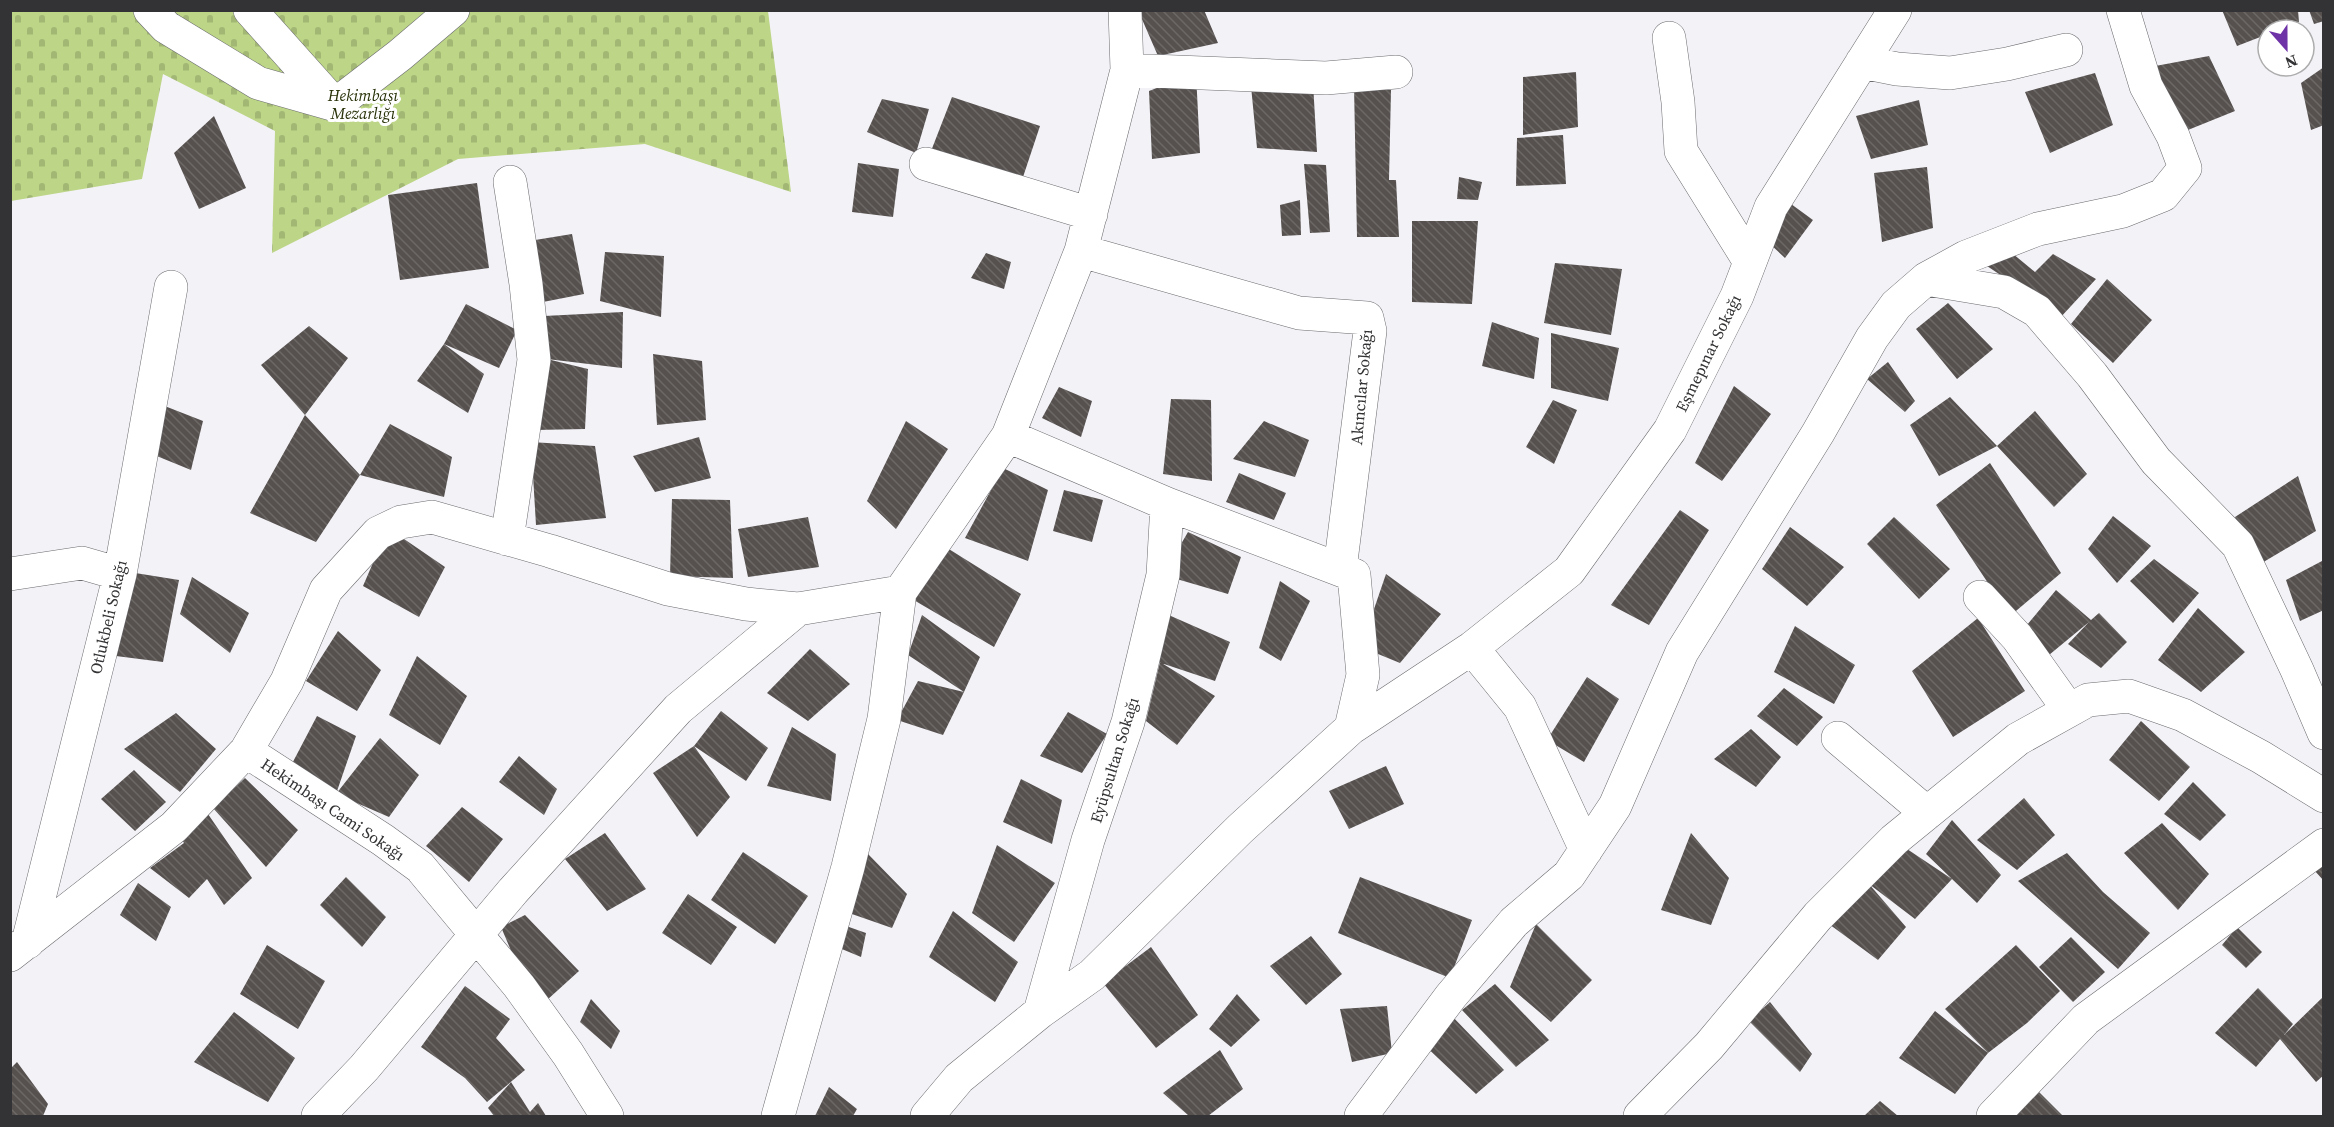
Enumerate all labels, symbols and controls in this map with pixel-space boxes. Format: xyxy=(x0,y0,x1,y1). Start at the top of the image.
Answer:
north arrow xyxy=(2256,18,2316,78)
text: N xyxy=(2282,50,2301,74)
park label: Hekimbaşı Mezarlığı xyxy=(327,84,398,124)
street label: Eşmepınar Sokağı xyxy=(1670,290,1746,415)
street label: Akıncılar Sokağı xyxy=(1345,328,1377,446)
street label: Otlukbeli Sokağı xyxy=(84,558,132,676)
street label: Eyüpsultan Sokağı xyxy=(1084,694,1144,826)
street label: Hekimbaşı Cami Sokağı xyxy=(257,753,409,865)

